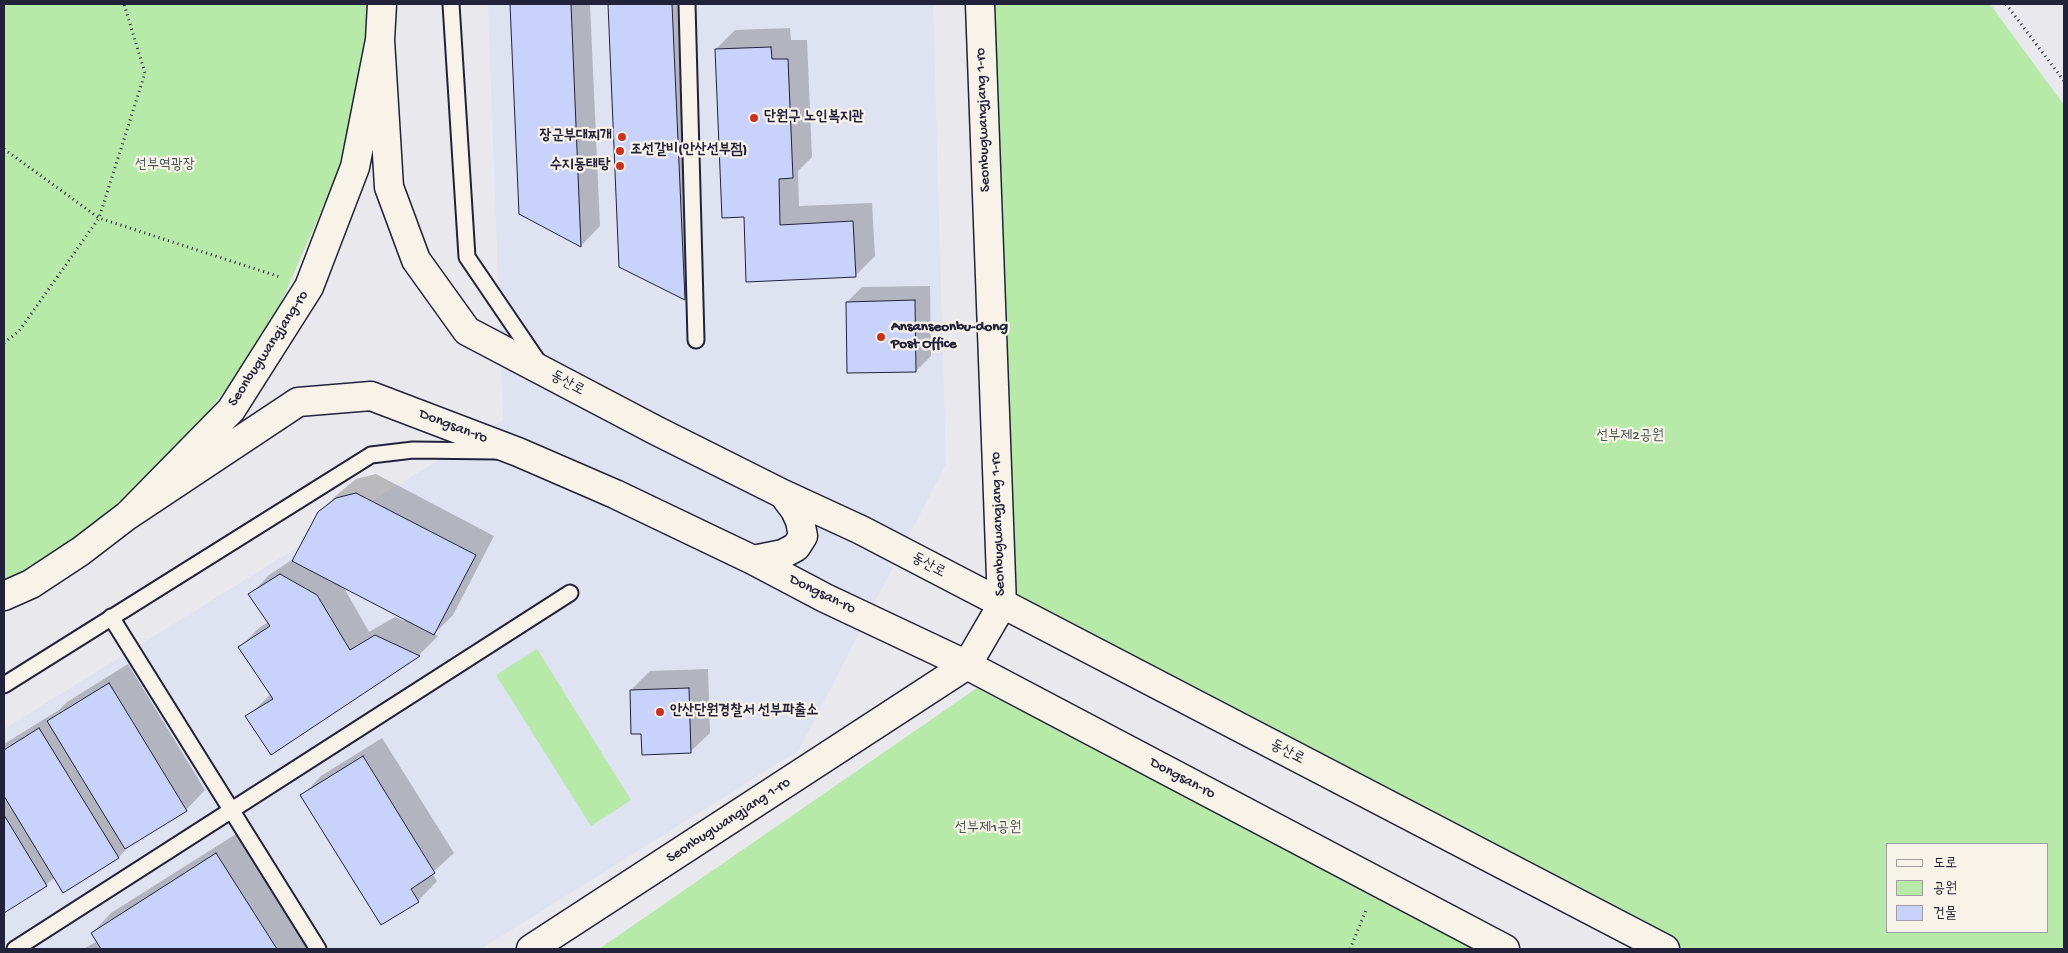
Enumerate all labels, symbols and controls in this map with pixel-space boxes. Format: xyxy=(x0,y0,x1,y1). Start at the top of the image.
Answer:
street label: Seonbugwangjang 1-ro xyxy=(972,47,996,193)
place label: 단원구 노인복지관 xyxy=(764,109,864,127)
marker: 단원구 노인복지관 xyxy=(748,112,760,124)
place label: 장군부대찌개 xyxy=(540,128,612,146)
marker: 장군부대찌개 xyxy=(616,131,628,143)
place label: 조선갈비(안산선부점) xyxy=(630,142,747,160)
marker: 조선갈비(안산선부점) xyxy=(614,145,626,157)
park label: 선부역광장 xyxy=(135,157,195,175)
place label: 수지동태탕 xyxy=(550,157,610,175)
marker: 수지동태탕 xyxy=(614,160,626,172)
street label: Seonbugwangjang-ro xyxy=(225,288,313,410)
place label: Ansanseonbu-dong Post Office xyxy=(891,319,1008,354)
marker: Ansanseonbu-dong Post Office xyxy=(875,331,887,343)
street label: 동산로 xyxy=(547,368,587,400)
street label: Dongsan-ro xyxy=(416,406,490,448)
park label: 선부제2공원 xyxy=(1596,428,1664,446)
street label: Seonbugwangjang 1-ro xyxy=(987,451,1011,597)
street label: 동산로 xyxy=(908,550,948,582)
street label: Dongsan-ro xyxy=(786,571,858,619)
place label: 안산단원경찰서 선부파출소 xyxy=(670,703,818,721)
marker: 안산단원경찰서 선부파출소 xyxy=(654,706,666,718)
street label: 동산로 xyxy=(1267,737,1307,769)
street label: Dongsan-ro xyxy=(1146,754,1218,804)
street label: Seonbugwangjang 1-ro xyxy=(664,774,794,868)
park label: 선부제1공원 xyxy=(955,820,1021,838)
legend xyxy=(1886,843,2048,933)
text: 도로 xyxy=(1933,855,1957,873)
text: 공원 xyxy=(1933,880,1957,898)
text: 건물 xyxy=(1933,905,1957,923)

